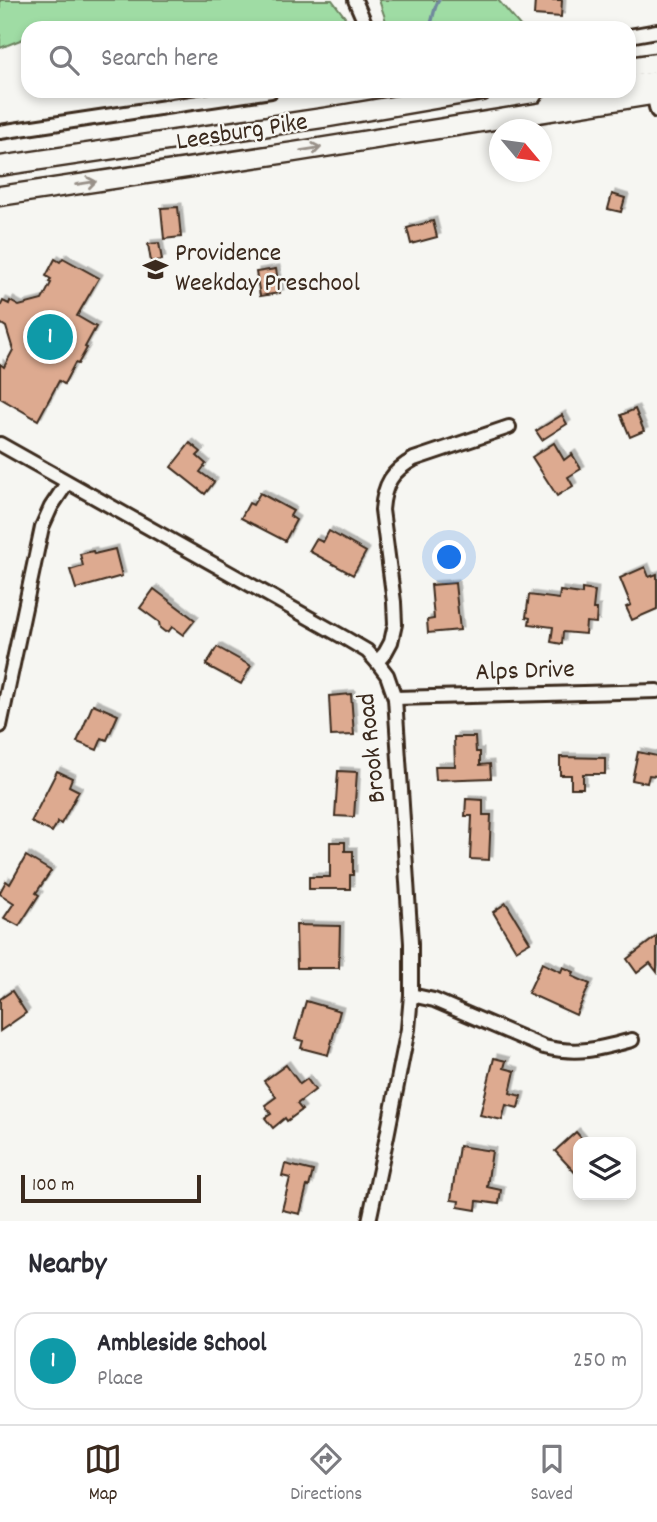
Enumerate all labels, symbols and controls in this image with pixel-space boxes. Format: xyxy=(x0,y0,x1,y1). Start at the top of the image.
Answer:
search box xyxy=(21,21,636,98)
icon: search xyxy=(45,41,83,79)
text: Search here xyxy=(101,41,219,78)
street label: Leesburg Pike xyxy=(174,104,310,162)
north arrow xyxy=(489,119,552,182)
one-way arrow xyxy=(299,142,322,155)
one-way arrow xyxy=(74,176,97,189)
place label: Providence Weekday Preschool xyxy=(175,236,360,303)
school or university icon: Providence Weekday Preschool xyxy=(141,255,169,283)
pin: 1 xyxy=(27,311,73,363)
your location xyxy=(432,540,466,574)
street label: Alps Drive xyxy=(475,652,575,692)
street label: Brook Road xyxy=(349,691,397,805)
map controls xyxy=(573,1137,636,1200)
button: layers xyxy=(573,1137,636,1200)
scale bar xyxy=(21,1172,201,1204)
text: 100 m xyxy=(32,1173,74,1200)
text: Nearby xyxy=(28,1245,106,1288)
text: Ambleside School xyxy=(97,1326,266,1363)
text: 1 xyxy=(50,1345,56,1378)
text: 250 m xyxy=(573,1345,627,1378)
text: Place xyxy=(97,1363,143,1396)
tab: Map xyxy=(84,1440,122,1509)
tab: Directions xyxy=(290,1440,362,1509)
tab: Saved xyxy=(530,1440,573,1509)

